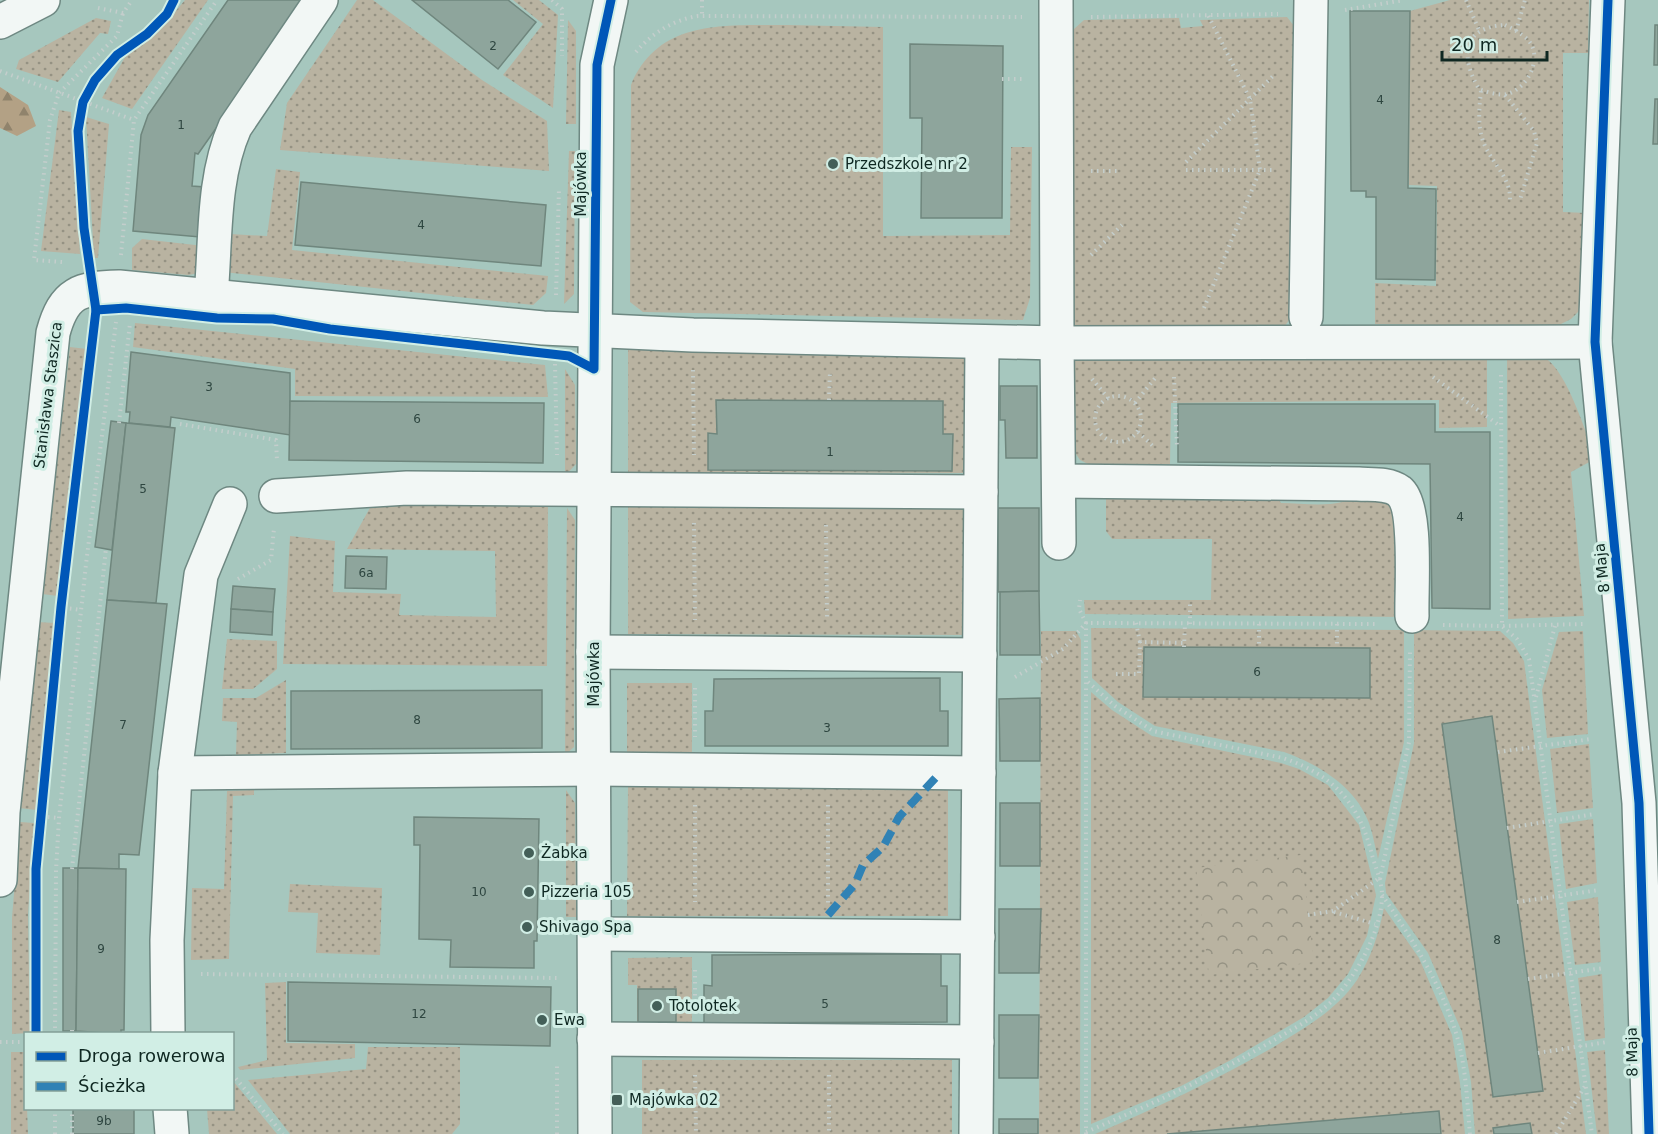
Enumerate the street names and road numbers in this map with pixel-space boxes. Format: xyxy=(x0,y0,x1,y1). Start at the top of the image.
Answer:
street label: Majówka xyxy=(572,151,590,217)
street label: Stanisława Staszica xyxy=(30,321,66,469)
street label: 8 Maja xyxy=(1590,542,1614,594)
street label: Majówka xyxy=(585,641,603,707)
street label: 8 Maja xyxy=(1623,1027,1641,1077)

